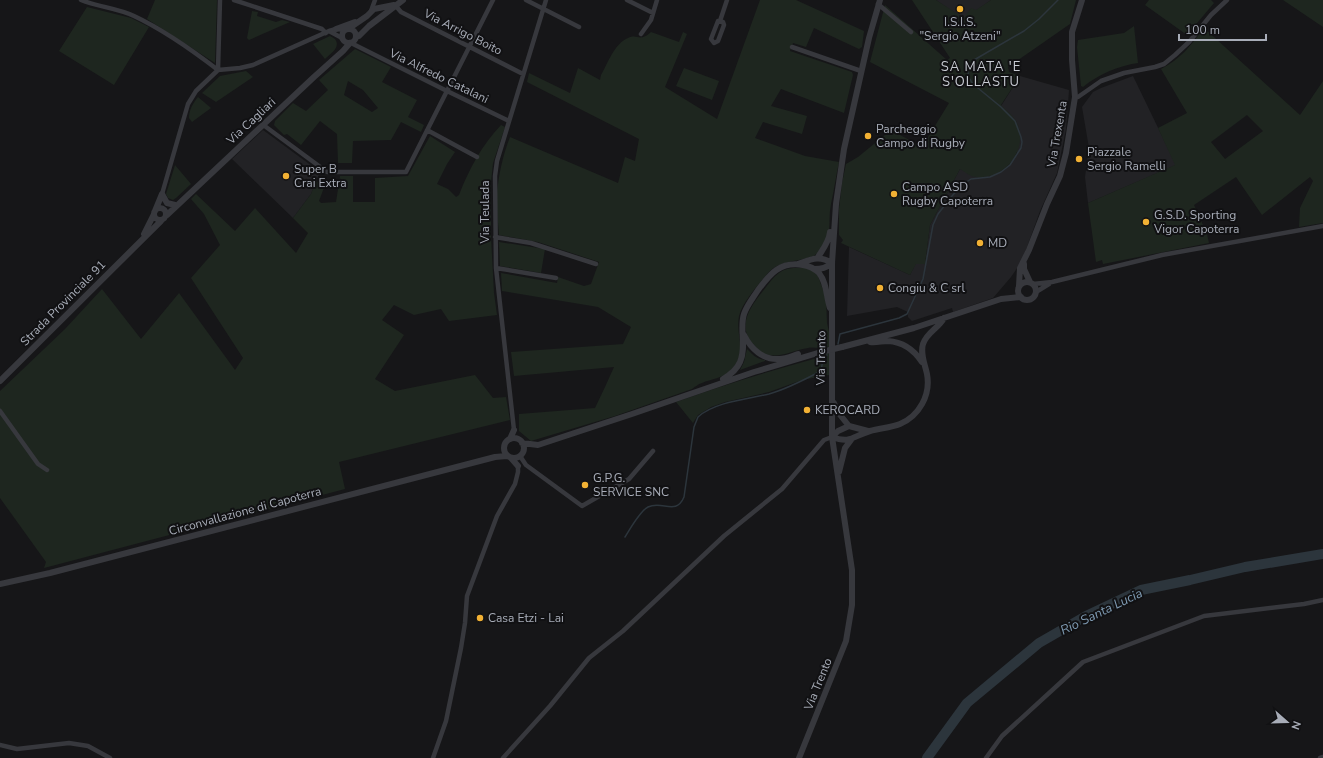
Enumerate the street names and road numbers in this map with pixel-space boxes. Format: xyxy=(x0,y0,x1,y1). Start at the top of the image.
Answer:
street label: Via Arrigo Boito xyxy=(420,5,505,59)
street label: Via Alfredo Catalani xyxy=(386,45,491,107)
street label: Via Cagliari xyxy=(222,94,279,149)
street label: Via Trexenta xyxy=(1043,99,1071,170)
street label: Via Teulada xyxy=(477,180,493,245)
street label: Strada Provinciale 91 xyxy=(17,257,109,349)
street label: Via Trento xyxy=(813,330,829,387)
street label: Circonvallazione di Capoterra xyxy=(167,483,323,539)
street label: Via Trento xyxy=(800,655,836,713)

